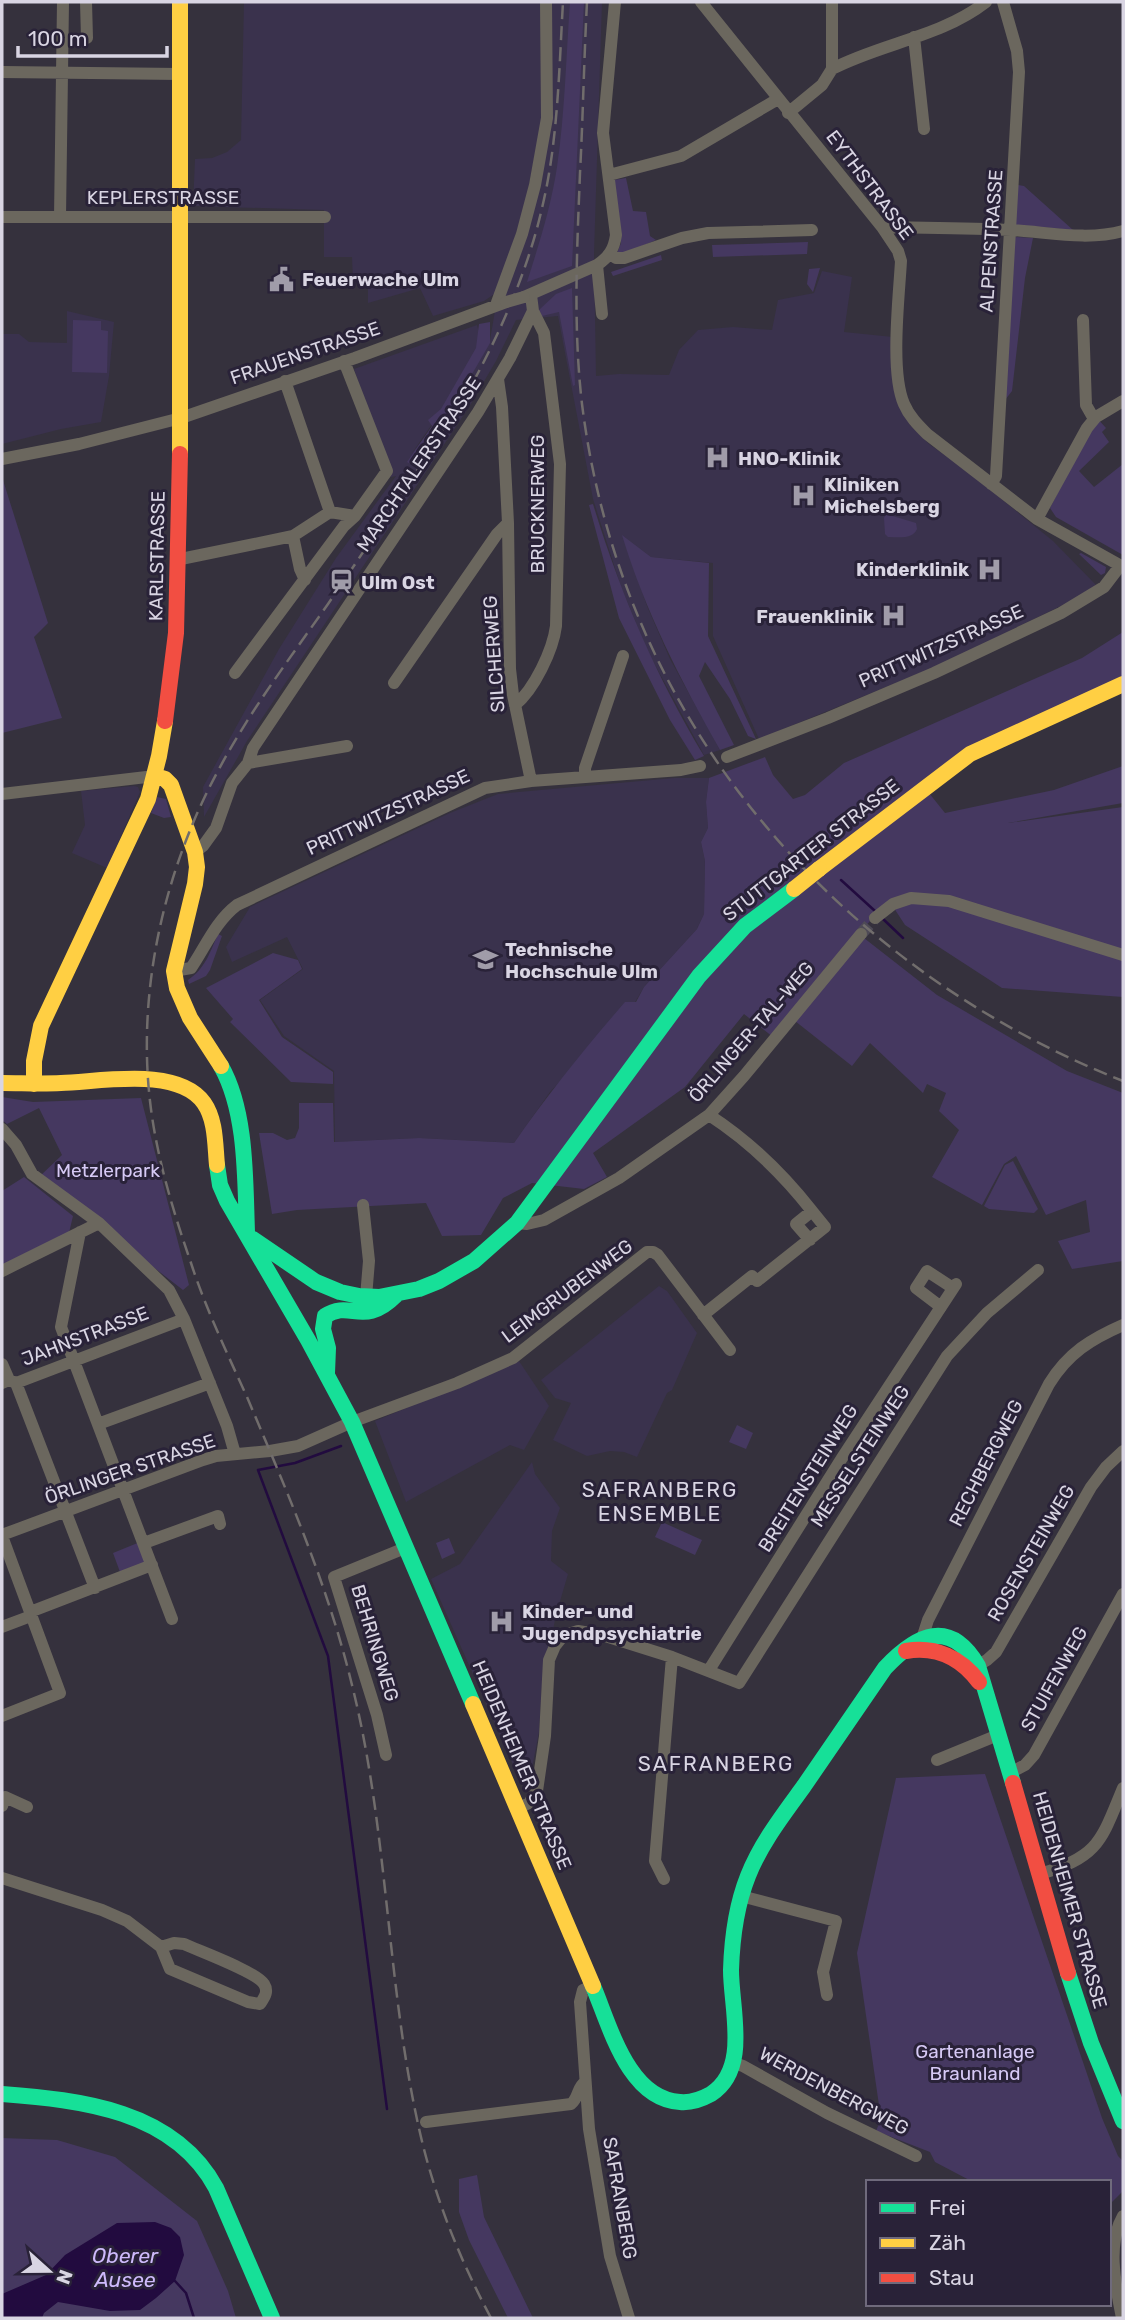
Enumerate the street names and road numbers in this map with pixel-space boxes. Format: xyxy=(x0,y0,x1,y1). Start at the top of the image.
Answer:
street label: EYTHSTRASSE xyxy=(821,126,919,244)
street label: ALPENSTRASSE xyxy=(975,169,1007,313)
street label: KEPLERSTRASSE xyxy=(87,186,239,209)
street label: FRAUENSTRASSE xyxy=(227,317,383,389)
street label: MARCHTALERSTRASSE xyxy=(352,372,486,556)
street label: BRUCKNERWEG xyxy=(526,434,549,574)
street label: KARLSTRASSE xyxy=(144,491,170,621)
street label: SILCHERWEG xyxy=(478,595,510,713)
street label: PRITTWITZSTRASSE xyxy=(855,599,1027,693)
street label: PRITTWITZSTRASSE xyxy=(303,764,473,860)
street label: STUTTGARTER STRASSE xyxy=(718,774,904,926)
street label: ÖRLINGER-TAL-WEG xyxy=(684,957,818,1107)
street label: LEIMGRUBENWEG xyxy=(497,1234,637,1348)
street label: JAHNSTRASSE xyxy=(18,1301,152,1371)
street label: MESSELSTEINWEG xyxy=(806,1381,914,1531)
street label: RECHBERGWEG xyxy=(944,1396,1028,1530)
street label: BREITENSTEINWEG xyxy=(753,1400,863,1556)
street label: ÖRLINGER STRASSE xyxy=(42,1429,218,1509)
street label: ROSENSTEINWEG xyxy=(983,1481,1079,1625)
street label: BEHRINGWEG xyxy=(346,1582,404,1704)
street label: STUIFENWEG xyxy=(1016,1622,1092,1736)
street label: HEIDENHEIMER STRASSE xyxy=(467,1657,577,1873)
street label: HEIDENHEIMER STRASSE xyxy=(1028,1789,1112,2011)
street label: WERDENBERGWEG xyxy=(755,2042,913,2140)
street label: SAFRANBERG xyxy=(598,2135,642,2261)

